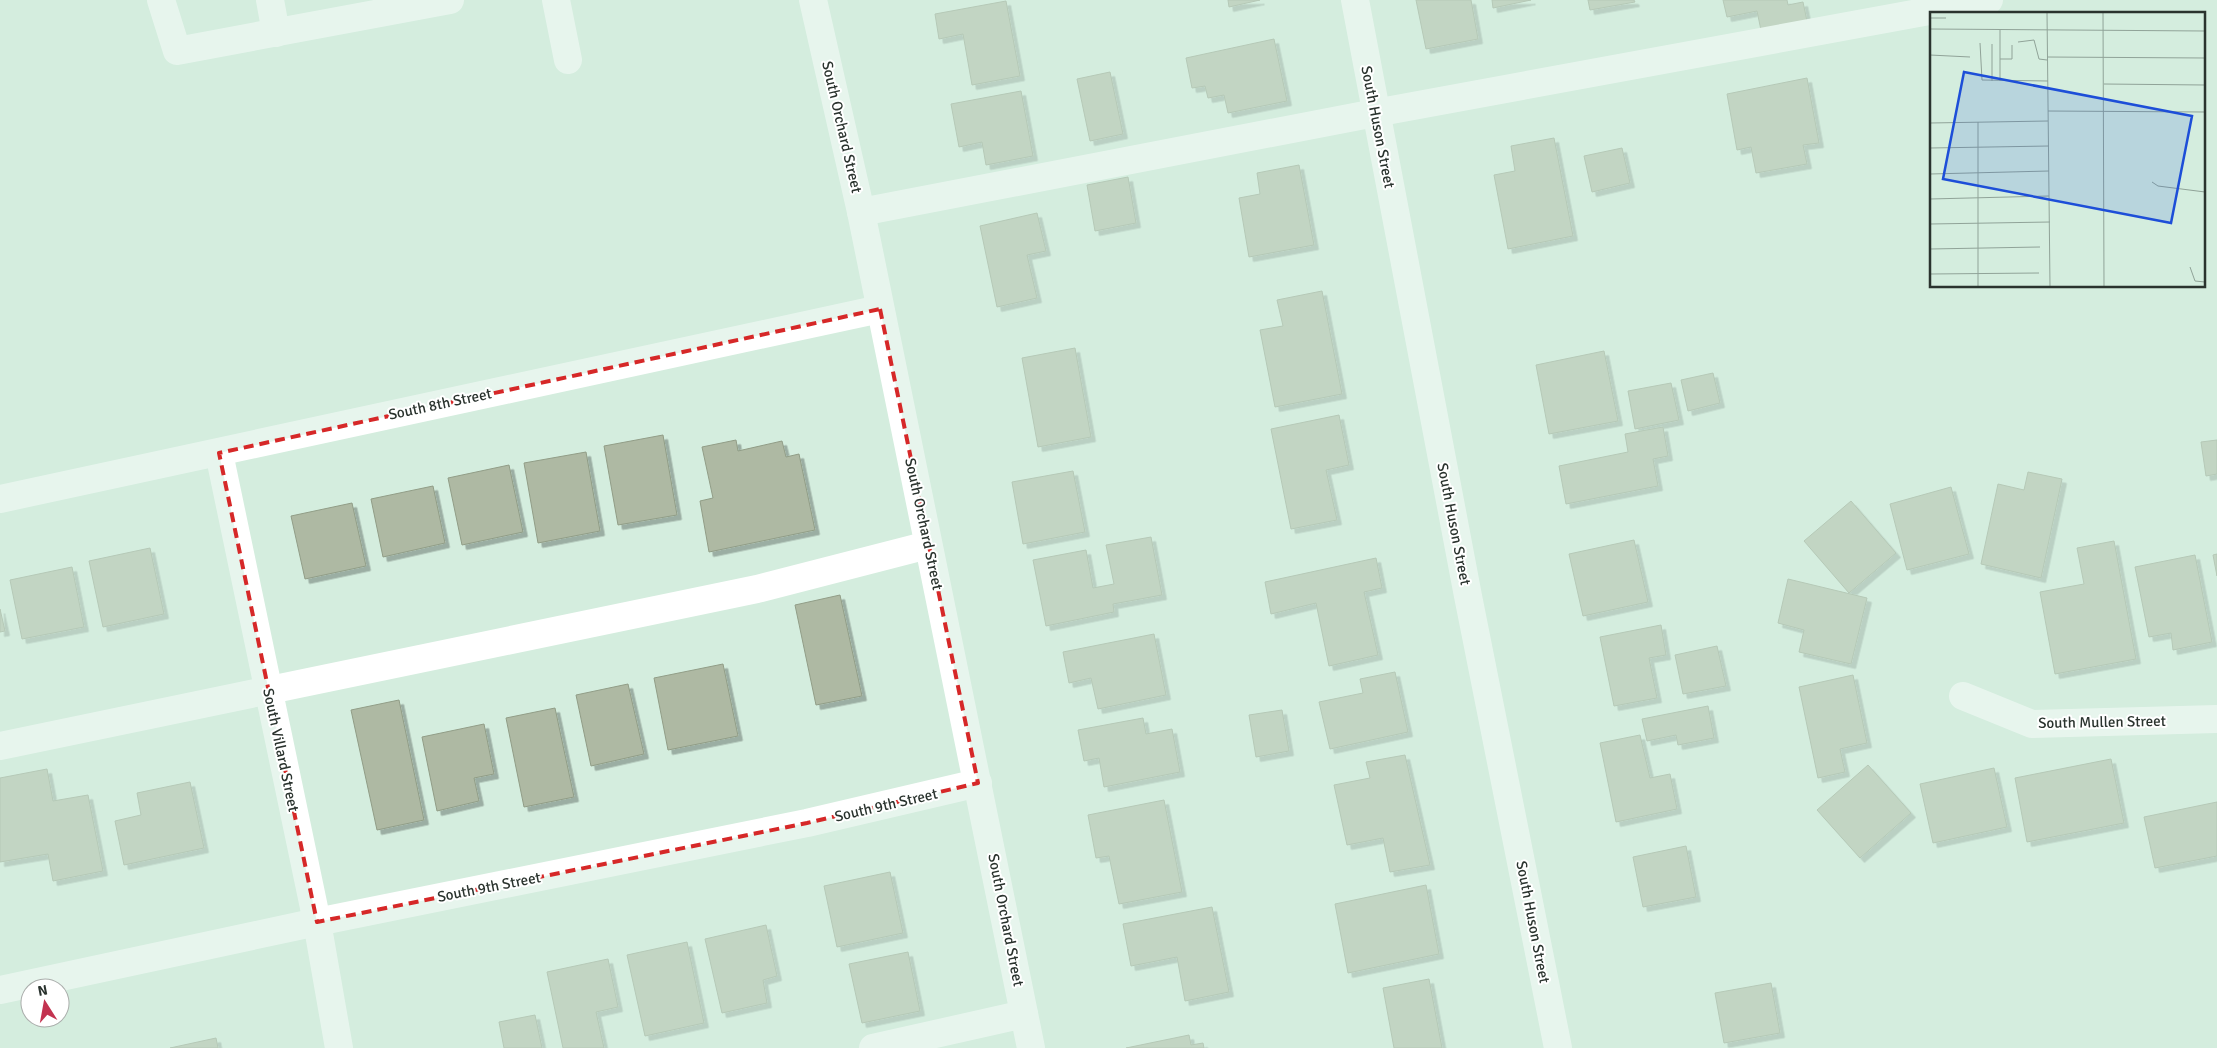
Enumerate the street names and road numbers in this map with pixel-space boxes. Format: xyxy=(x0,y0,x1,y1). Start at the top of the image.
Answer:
street label: South Orchard Street xyxy=(818,59,866,195)
street label: South Huson Street xyxy=(1357,64,1399,190)
street label: South 8th Street xyxy=(387,384,493,424)
street label: South Orchard Street xyxy=(901,456,947,592)
street label: South Huson Street xyxy=(1433,461,1475,587)
street label: South Villard Street xyxy=(259,687,303,813)
street label: South Mullen Street xyxy=(2038,712,2166,732)
street label: South 9th Street xyxy=(833,784,939,826)
street label: South Orchard Street xyxy=(984,852,1028,988)
street label: South Huson Street xyxy=(1512,859,1554,985)
street label: South 9th Street xyxy=(436,868,542,906)

